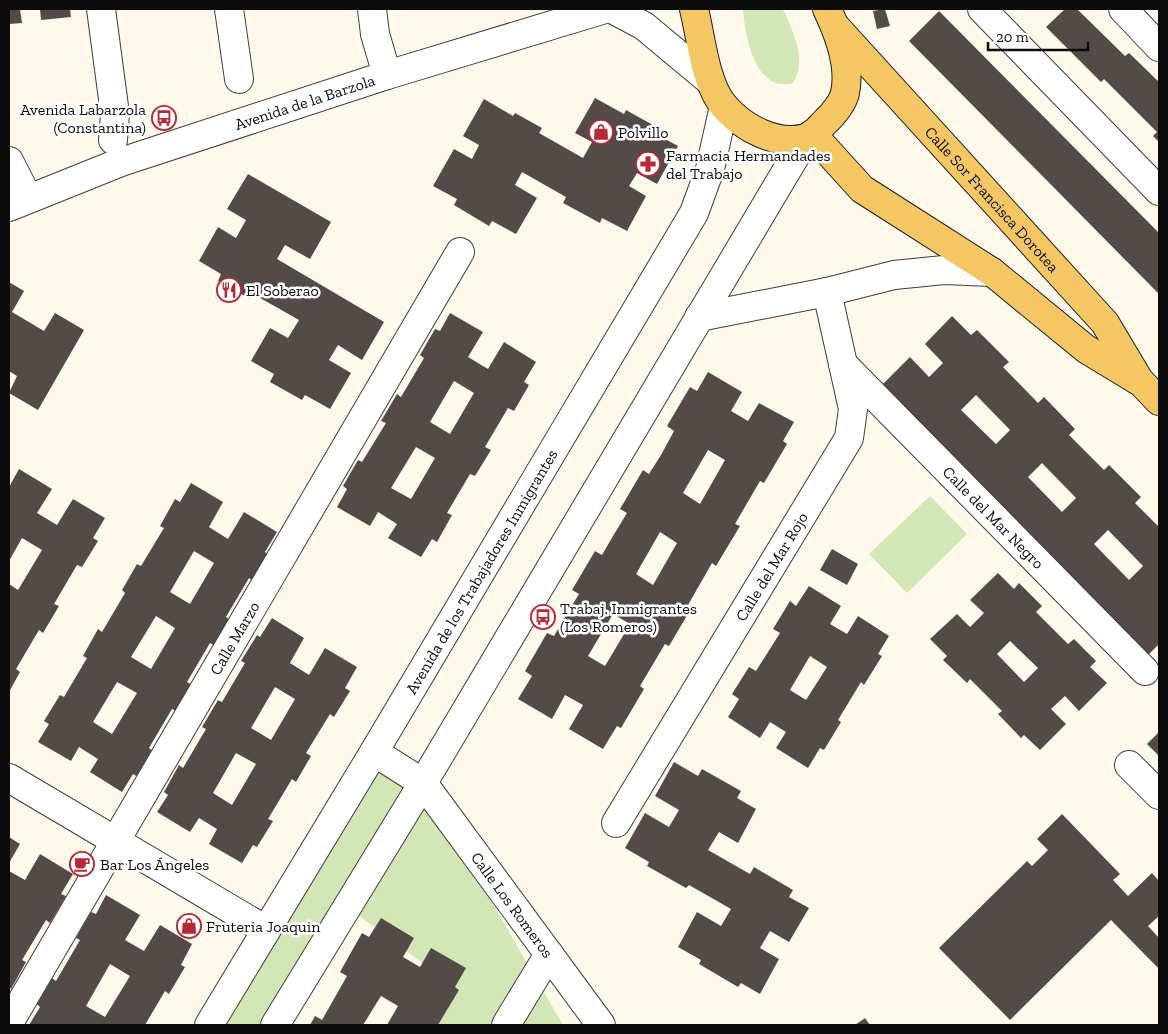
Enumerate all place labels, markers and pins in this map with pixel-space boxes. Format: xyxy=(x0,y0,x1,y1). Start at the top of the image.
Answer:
place label: Avenida Labarzola (Constantina) xyxy=(20,100,146,137)
bus stop icon: Avenida Labarzola (Constantina) xyxy=(151,105,177,131)
shop icon: Polvillo xyxy=(588,119,614,145)
place label: Polvillo xyxy=(618,123,668,142)
place label: Farmacia Hermandades del Trabajo xyxy=(666,146,830,183)
pharmacy icon: Farmacia Hermandades del Trabajo xyxy=(635,151,661,177)
restaurant icon: El Soberao xyxy=(216,277,242,303)
place label: El Soberao xyxy=(246,281,319,300)
place label: Trabaj. Inmigrantes (Los Romeros) xyxy=(560,599,697,636)
bus stop icon: Trabaj. Inmigrantes (Los Romeros) xyxy=(530,604,556,630)
cafe icon: Bar Los Ángeles xyxy=(69,851,95,877)
place label: Bar Los Ángeles xyxy=(100,855,209,874)
shop icon: Fruteria Joaquin xyxy=(176,913,202,939)
place label: Fruteria Joaquin xyxy=(206,917,321,936)

